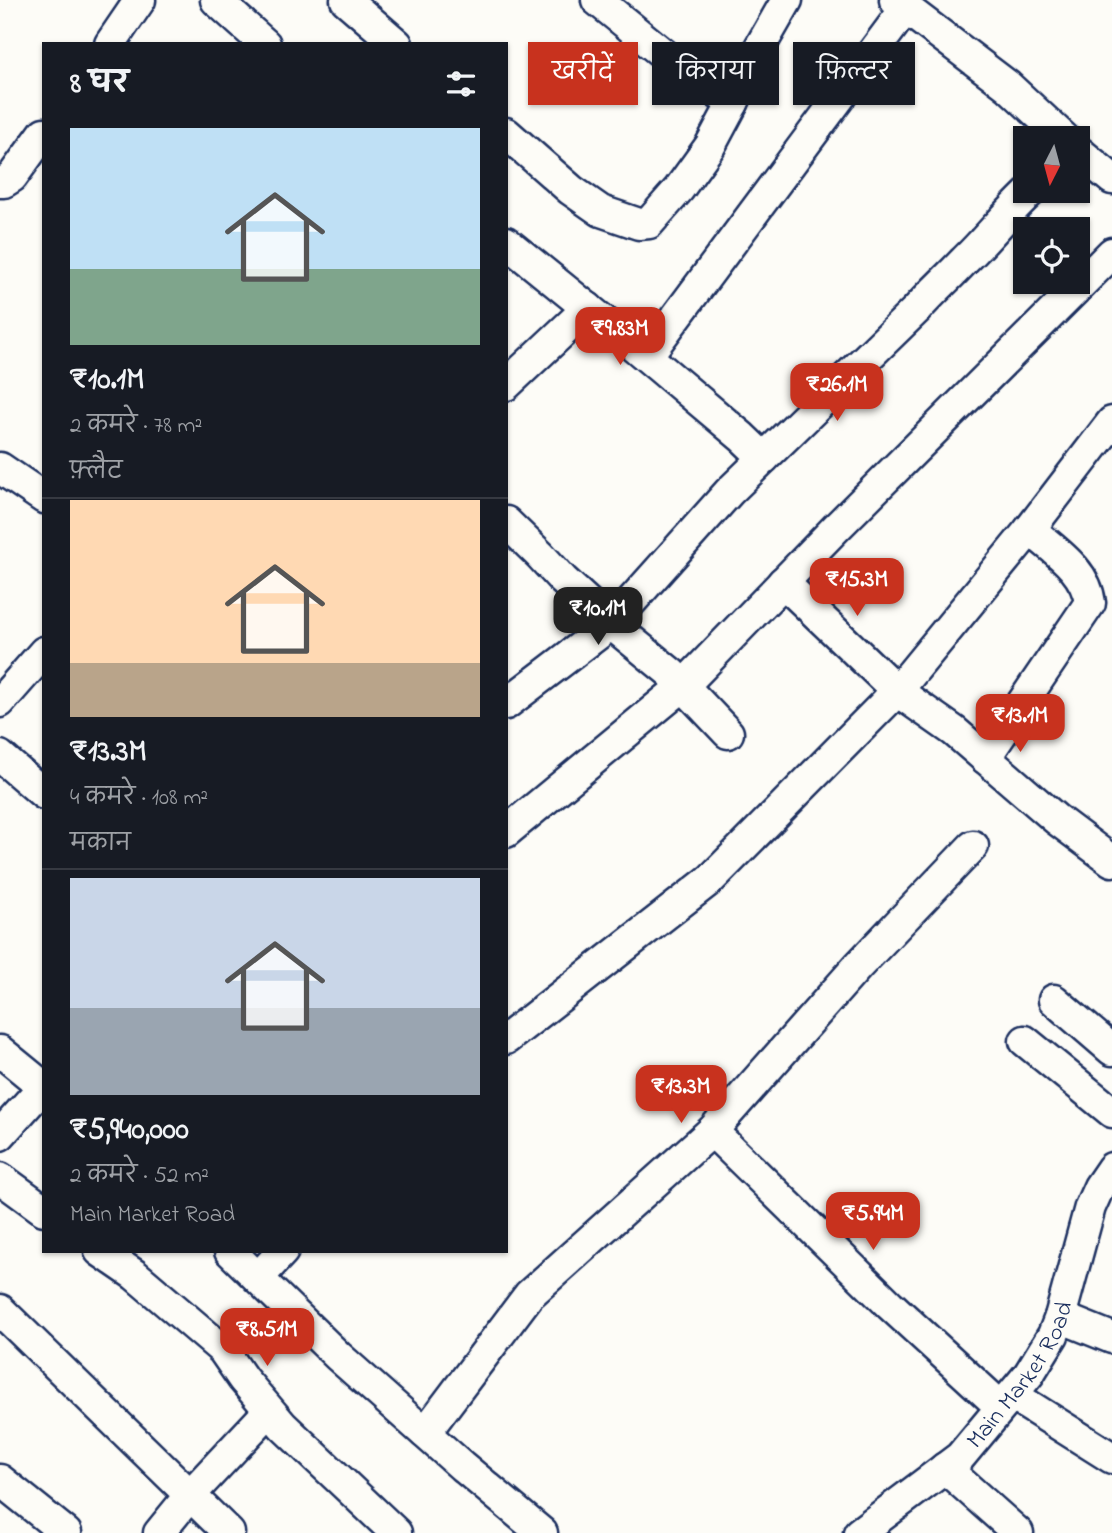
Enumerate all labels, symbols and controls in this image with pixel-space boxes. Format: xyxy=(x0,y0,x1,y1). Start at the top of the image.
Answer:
chip: खरीदें xyxy=(528,42,638,105)
chip: किराया xyxy=(652,42,779,105)
chip: फ़िल्टर xyxy=(793,42,915,105)
text: 8 घर xyxy=(70,63,129,107)
icon: filters xyxy=(442,65,480,103)
north arrow xyxy=(1013,126,1090,203)
map controls xyxy=(1013,126,1090,294)
icon: home xyxy=(212,174,338,300)
button: locate xyxy=(1013,217,1090,294)
pin: ₹9.83M xyxy=(563,308,677,367)
text: ₹9.83M xyxy=(591,313,649,346)
text: ₹10.1M xyxy=(70,359,144,403)
pin: ₹26.1M xyxy=(780,364,894,423)
text: ₹26.1M xyxy=(806,369,868,402)
text: 2 कमरे · 78 m² xyxy=(70,410,202,443)
text: फ़्लैट xyxy=(70,456,122,489)
icon: home xyxy=(212,546,338,672)
pin: ₹15.3M xyxy=(800,558,914,618)
text: ₹15.3M xyxy=(826,564,888,597)
pin: ₹10.1M xyxy=(541,588,655,647)
text: ₹10.1M xyxy=(569,593,627,626)
pin: ₹13.1M xyxy=(963,694,1077,754)
text: ₹13.1M xyxy=(992,700,1048,733)
text: ₹13.3M xyxy=(70,731,147,775)
text: 4 कमरे · 108 m² xyxy=(70,782,208,815)
text: मकान xyxy=(70,828,131,861)
icon: home xyxy=(212,923,338,1049)
pin: ₹13.3M xyxy=(624,1066,738,1125)
text: ₹13.3M xyxy=(652,1071,710,1104)
text: ₹5,940,000 xyxy=(70,1109,189,1153)
text: 2 कमरे · 52 m² xyxy=(70,1160,209,1193)
pin: ₹5.94M xyxy=(816,1192,930,1252)
text: ₹5.94M xyxy=(842,1198,904,1231)
text: Main Market Road xyxy=(70,1199,235,1232)
street label: Main Market Road xyxy=(959,1297,1084,1457)
pin: ₹8.51M xyxy=(210,1308,324,1368)
text: ₹8.51M xyxy=(236,1314,298,1347)

